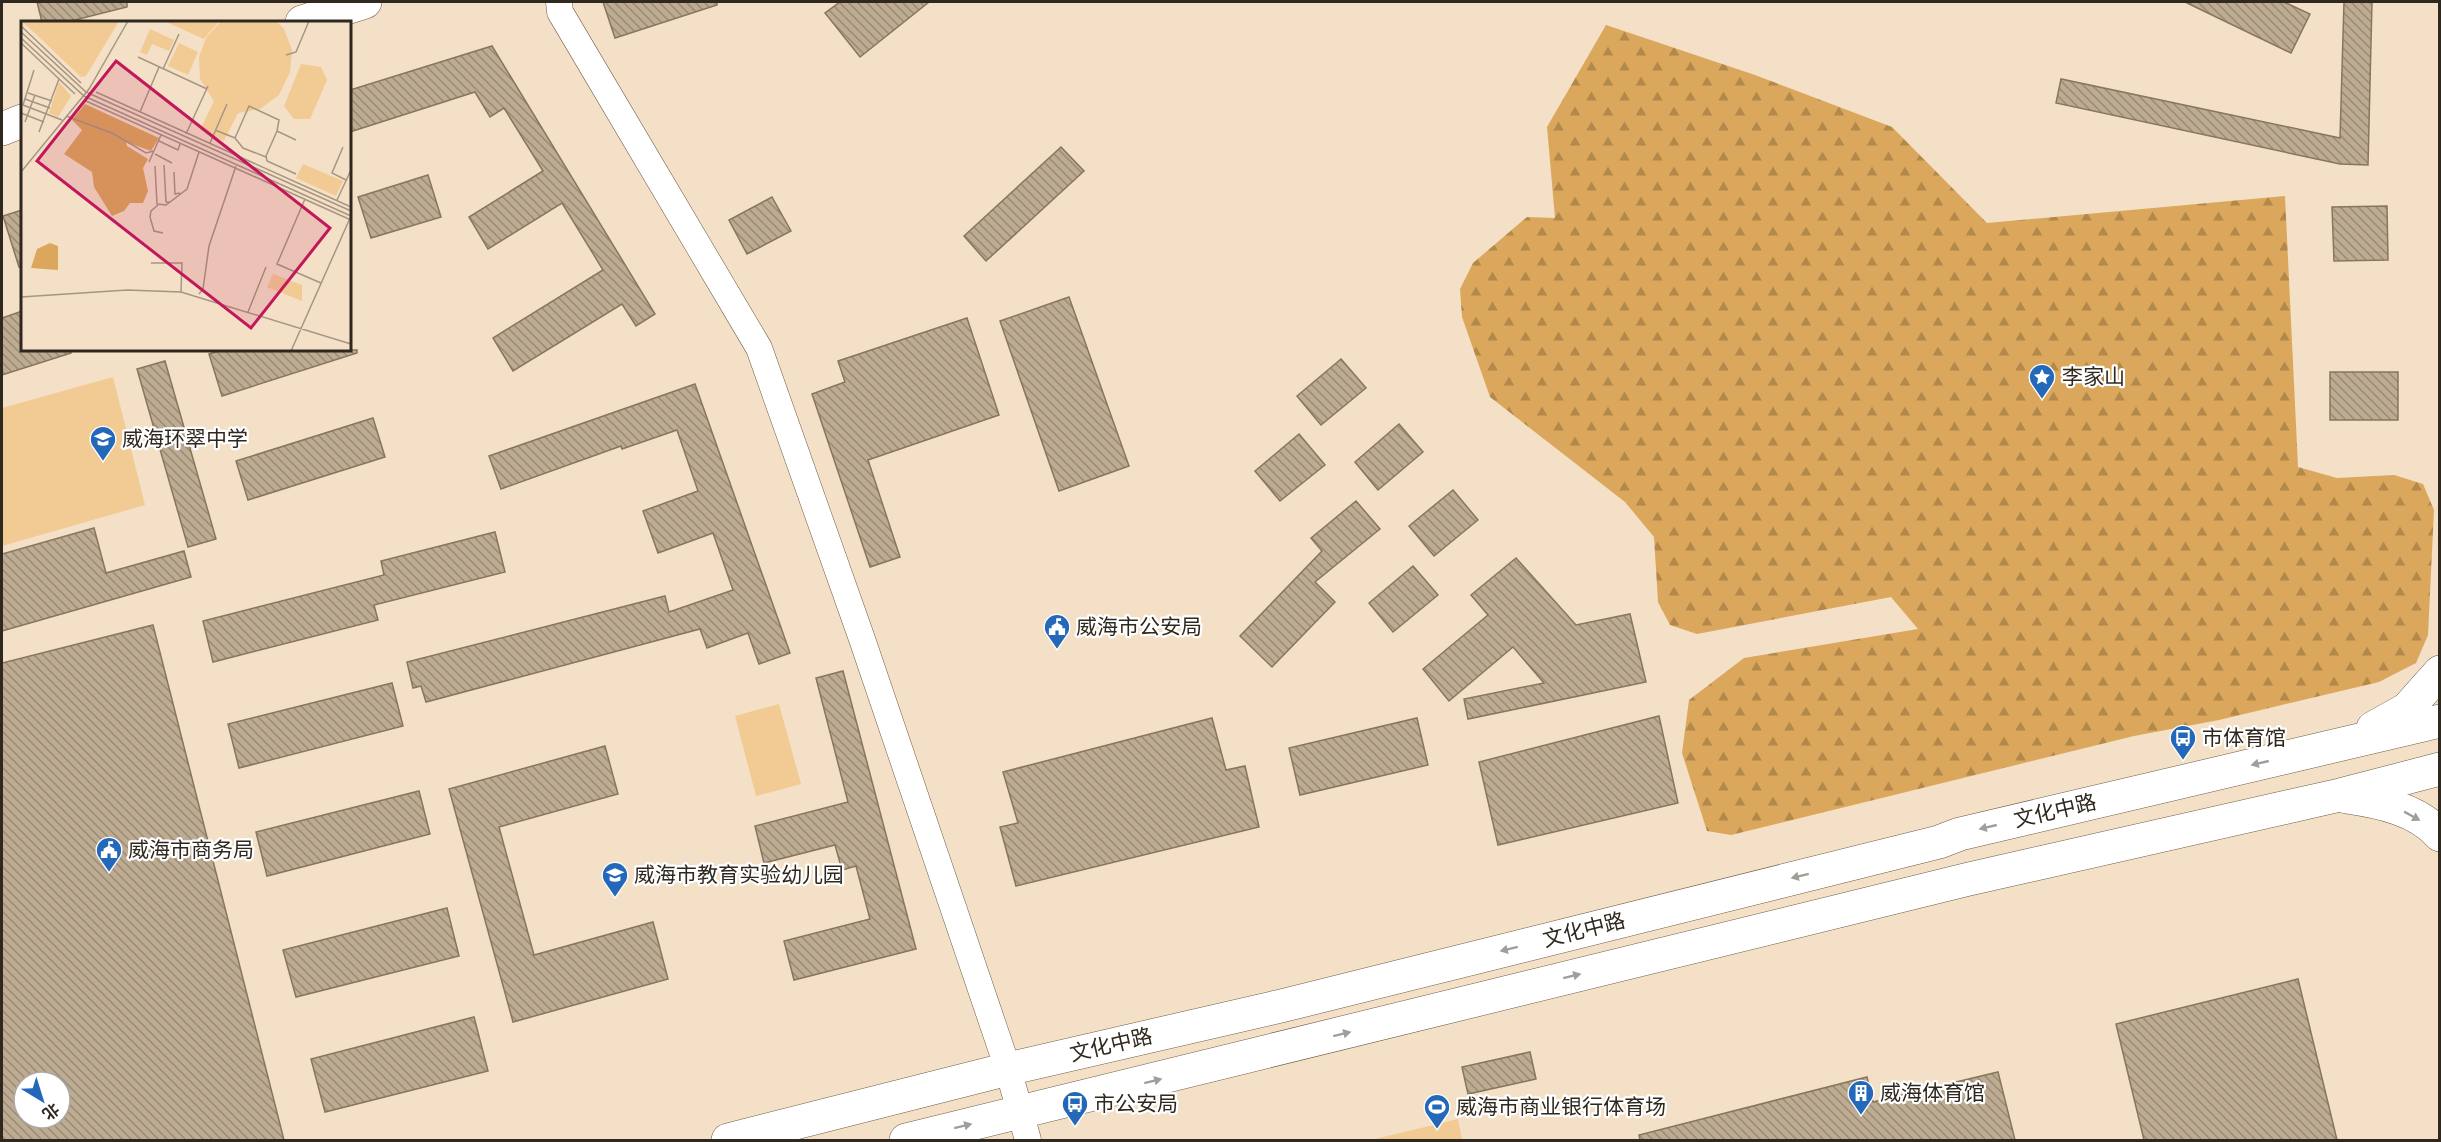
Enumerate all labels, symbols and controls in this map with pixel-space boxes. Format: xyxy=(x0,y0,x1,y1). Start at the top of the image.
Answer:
inset map xyxy=(21,21,351,351)
place icon: 李家山 xyxy=(2027,362,2057,400)
place label: 李家山 xyxy=(2062,365,2125,389)
school or university icon: 威海环翠中学 xyxy=(88,424,118,462)
place label: 威海环翠中学 xyxy=(122,427,248,451)
public building icon: 威海市公安局 xyxy=(1042,612,1072,650)
place label: 威海市公安局 xyxy=(1076,615,1202,639)
bus stop icon: 市体育馆 xyxy=(2168,723,2198,761)
place label: 市体育馆 xyxy=(2202,726,2286,750)
one-way arrow xyxy=(2250,759,2269,768)
street label: 文化中路 xyxy=(2011,790,2099,832)
one-way arrow xyxy=(2404,811,2421,821)
one-way arrow xyxy=(1978,823,1997,832)
public building icon: 威海市商务局 xyxy=(94,835,124,873)
place label: 威海市商务局 xyxy=(128,838,254,862)
school or university icon: 威海市教育实验幼儿园 xyxy=(600,860,630,898)
place label: 威海市教育实验幼儿园 xyxy=(634,863,844,887)
one-way arrow xyxy=(1790,872,1809,882)
street label: 文化中路 xyxy=(1540,908,1628,952)
one-way arrow xyxy=(1499,945,1518,955)
one-way arrow xyxy=(1562,971,1581,981)
street label: 文化中路 xyxy=(1067,1024,1155,1066)
one-way arrow xyxy=(1332,1028,1351,1038)
north arrow xyxy=(12,1070,72,1130)
one-way arrow xyxy=(1143,1076,1162,1086)
building icon: 威海体育馆 xyxy=(1846,1078,1876,1116)
place label: 威海体育馆 xyxy=(1880,1081,1985,1105)
bus stop icon: 市公安局 xyxy=(1060,1089,1090,1127)
place label: 市公安局 xyxy=(1094,1092,1178,1116)
sports icon: 威海市商业银行体育场 xyxy=(1422,1092,1452,1130)
place label: 威海市商业银行体育场 xyxy=(1456,1095,1666,1119)
text: 北 xyxy=(39,1099,63,1124)
one-way arrow xyxy=(954,1121,972,1131)

